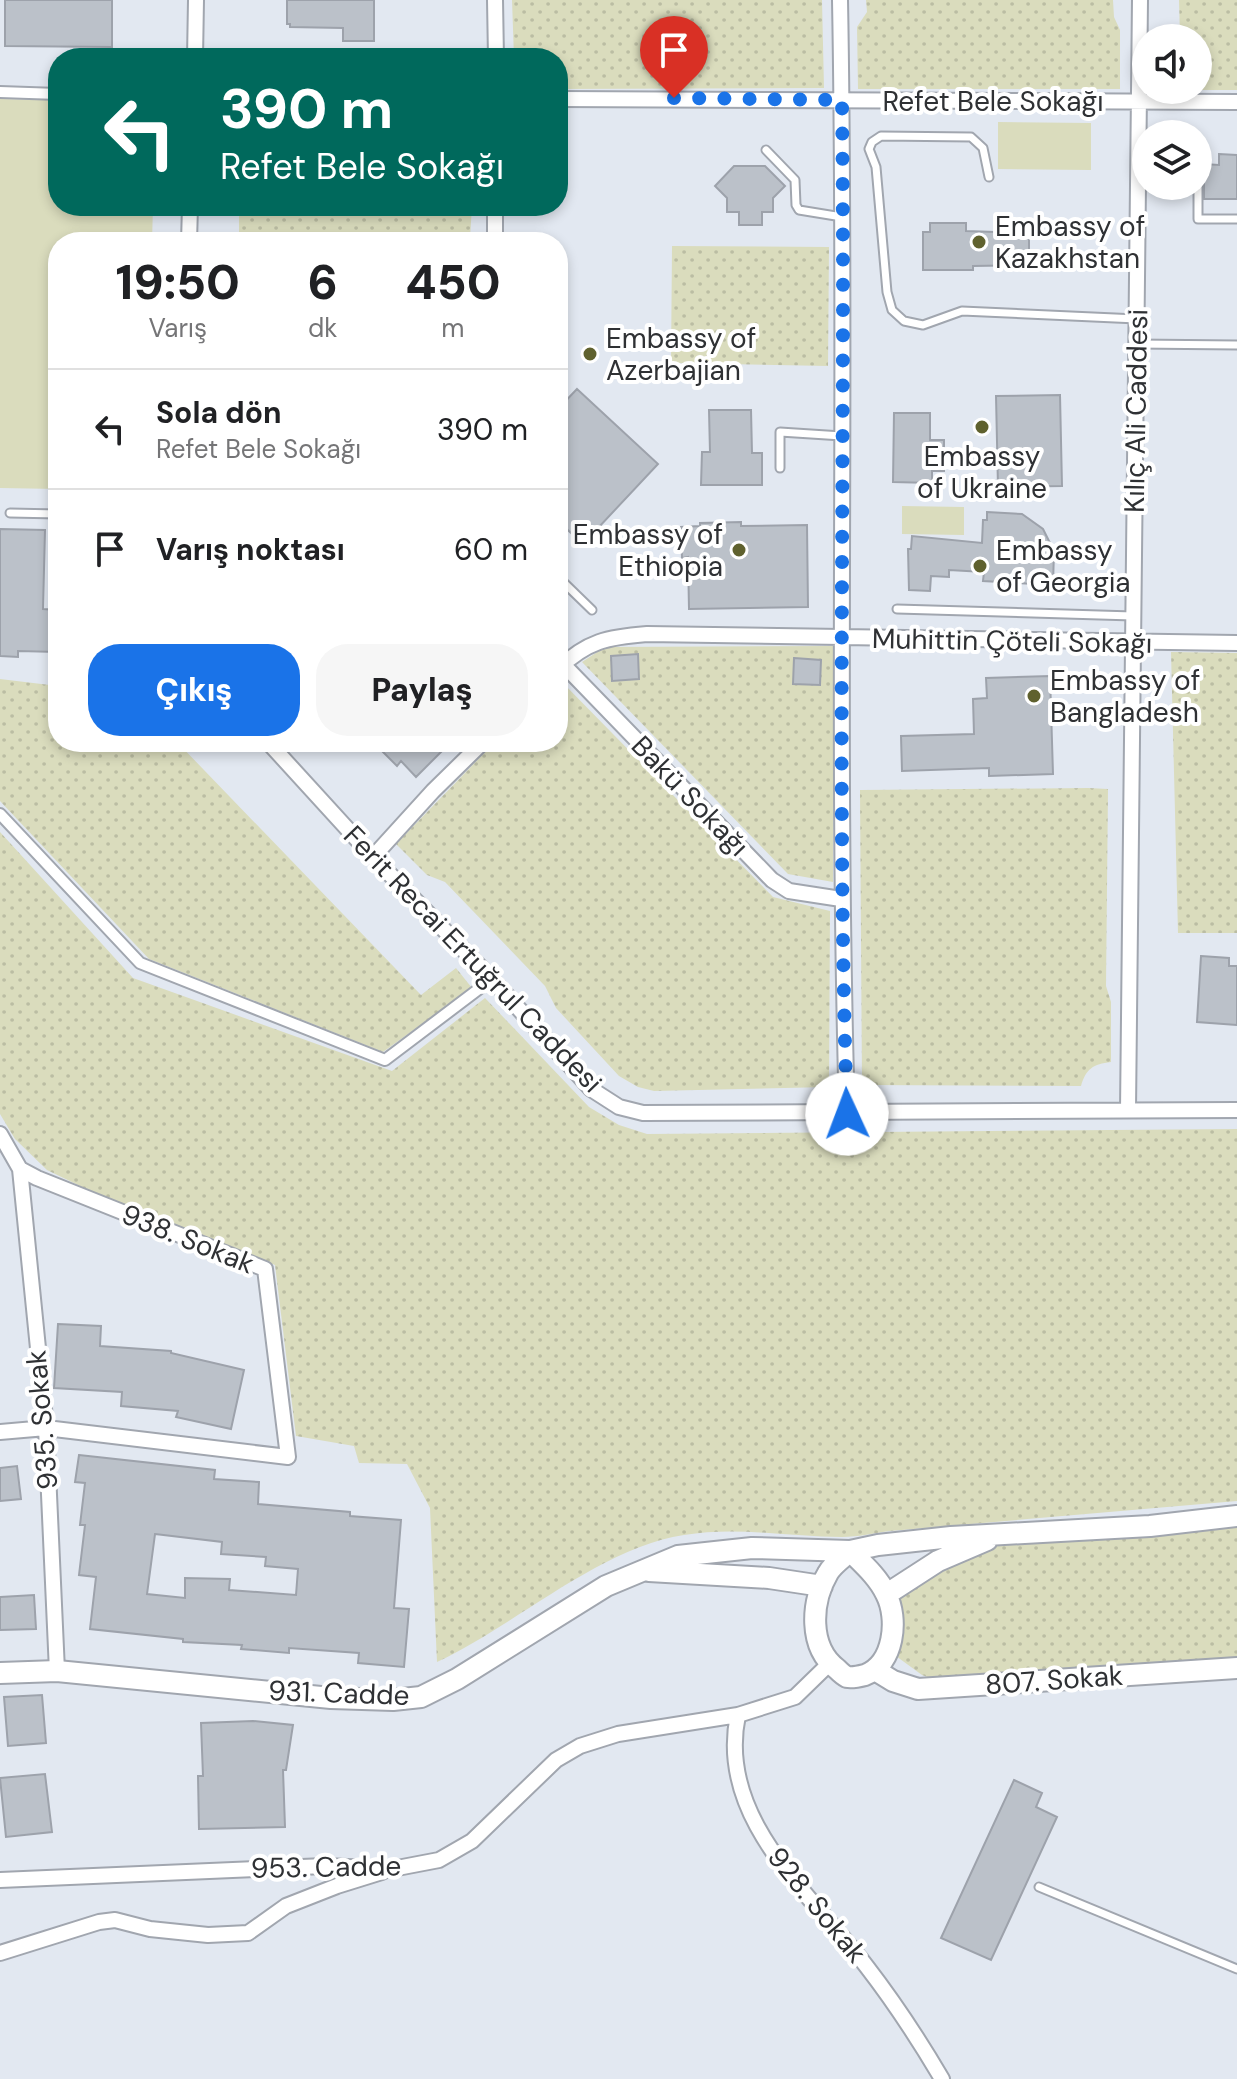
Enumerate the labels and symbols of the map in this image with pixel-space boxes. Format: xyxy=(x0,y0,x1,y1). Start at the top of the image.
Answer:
pin xyxy=(640,16,708,98)
street label: Refet Bele Sokağı xyxy=(883,83,1103,120)
place label: Embassy of Kazakhstan xyxy=(995,208,1145,277)
marker: Embassy of Kazakhstan xyxy=(970,233,988,251)
street label: Kılıç Ali Caddesi xyxy=(1116,309,1156,513)
place label: Embassy of Azerbajian xyxy=(606,320,756,389)
marker: Embassy of Azerbajian xyxy=(581,345,599,363)
marker: Embassy of Ukraine xyxy=(973,418,991,436)
place label: Embassy of Ukraine xyxy=(917,438,1047,507)
place label: Embassy of Ethiopia xyxy=(573,516,723,585)
place label: Embassy of Georgia xyxy=(996,532,1130,601)
marker: Embassy of Ethiopia xyxy=(730,541,748,559)
marker: Embassy of Georgia xyxy=(971,557,989,575)
street label: Muhittin Çöteli Sokağı xyxy=(872,620,1152,662)
place label: Embassy of Bangladesh xyxy=(1050,662,1200,731)
marker: Embassy of Bangladesh xyxy=(1025,687,1043,705)
street label: Bakü Sokağı xyxy=(623,728,757,864)
street label: Ferit Recai Ertuğrul Caddesi xyxy=(336,818,610,1100)
position arrow xyxy=(805,1072,889,1156)
street label: 938. Sokak xyxy=(116,1196,260,1282)
street label: 935. Sokak xyxy=(17,1349,67,1491)
street label: 807. Sokak xyxy=(984,1657,1124,1703)
street label: 931. Cadde xyxy=(268,1672,410,1714)
street label: 928. Sokak xyxy=(759,1839,875,1971)
street label: 953. Cadde xyxy=(250,1847,402,1887)

